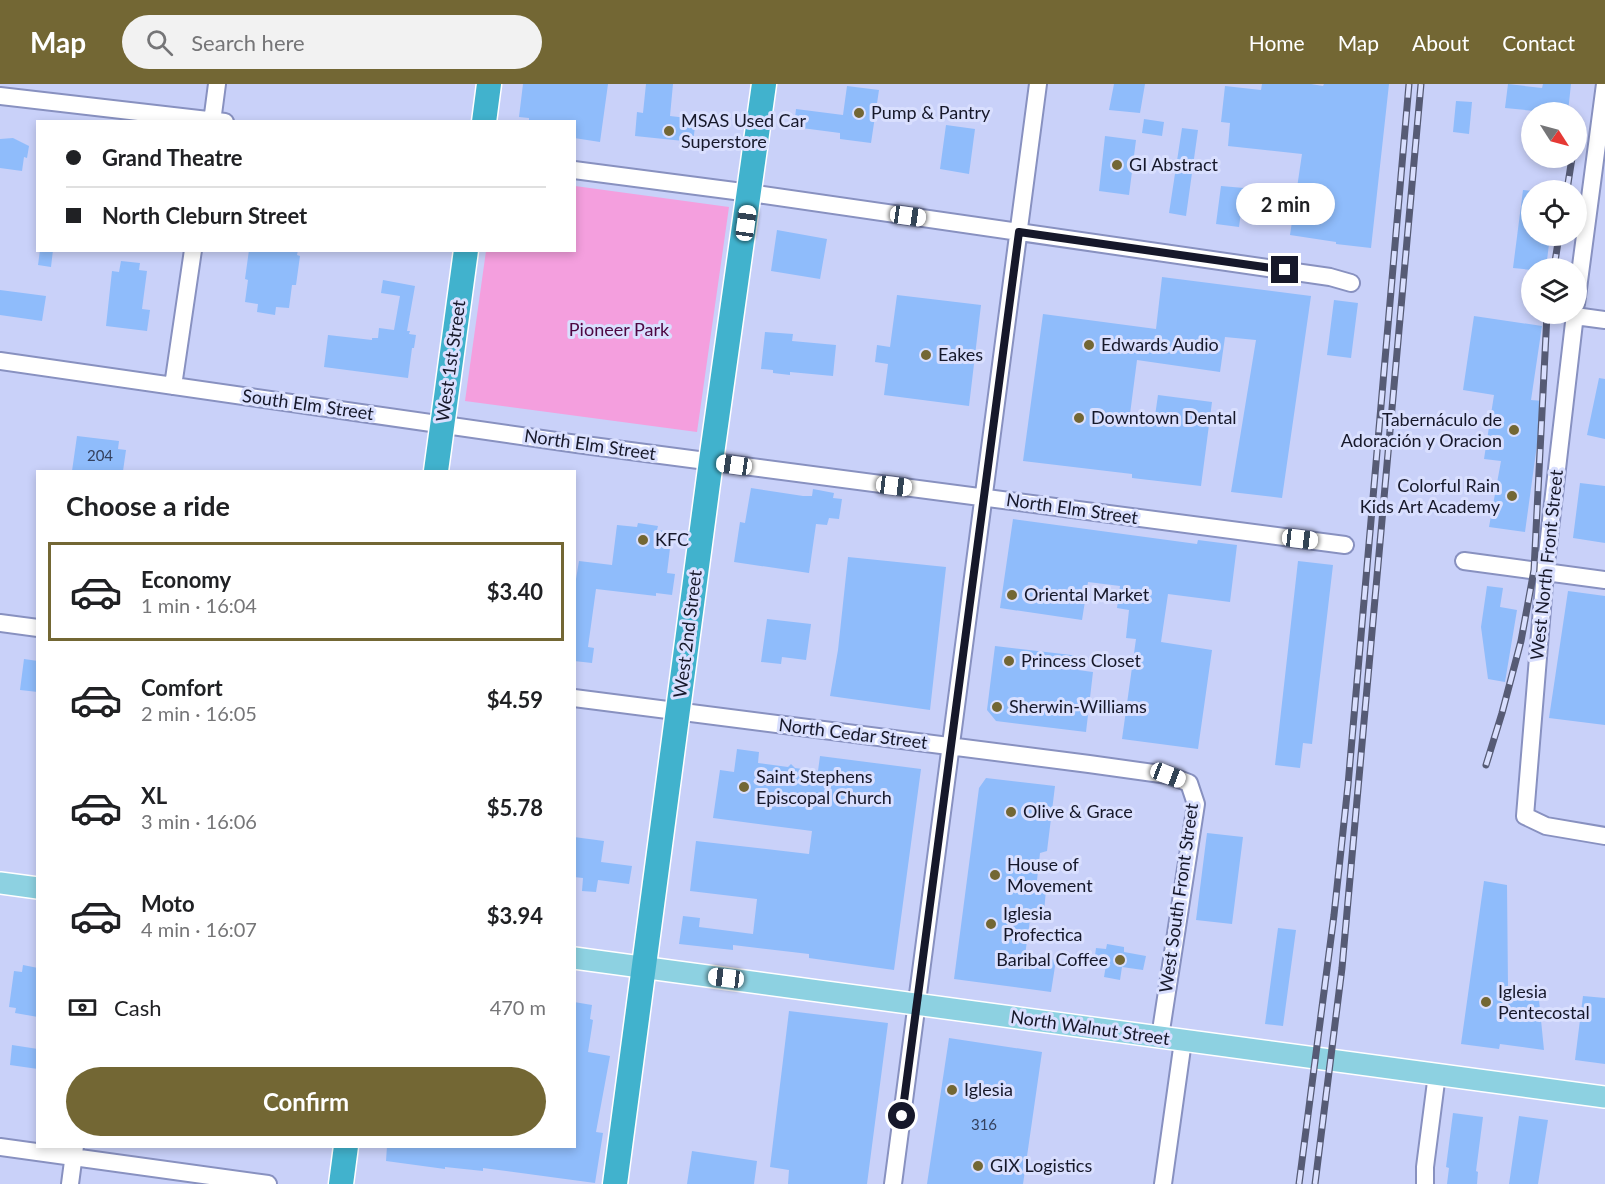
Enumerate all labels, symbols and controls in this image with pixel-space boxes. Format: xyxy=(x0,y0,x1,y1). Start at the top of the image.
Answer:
search box xyxy=(122,15,542,69)
text: Map xyxy=(30,25,86,59)
icon: search xyxy=(143,26,176,59)
text: Search here xyxy=(191,29,305,56)
text: Home xyxy=(1249,30,1305,55)
text: Map xyxy=(1338,30,1379,55)
text: About xyxy=(1412,30,1469,55)
text: Contact xyxy=(1502,30,1575,55)
place label: Pump & Pantry xyxy=(871,101,991,123)
north arrow xyxy=(1521,102,1587,168)
map controls xyxy=(1521,102,1587,324)
marker: Pump & Pantry xyxy=(852,106,866,120)
place label: MSAS Used Car Superstore xyxy=(681,109,807,152)
marker: MSAS Used Car Superstore xyxy=(662,124,676,138)
text: Grand Theatre xyxy=(102,144,243,171)
place label: GI Abstract xyxy=(1129,153,1219,175)
marker: GI Abstract xyxy=(1110,158,1124,172)
button: locate xyxy=(1521,180,1587,246)
callout: 2 min xyxy=(1236,183,1334,225)
text: 2 min xyxy=(1261,192,1310,216)
text: North Cleburn Street xyxy=(102,202,307,229)
car xyxy=(735,204,757,242)
car xyxy=(889,205,927,227)
route end xyxy=(1271,256,1298,283)
button: layers xyxy=(1521,258,1587,324)
street label: West 1st Street xyxy=(431,298,470,423)
park label: Pioneer Park xyxy=(569,318,670,340)
place label: Edwards Audio xyxy=(1101,333,1219,355)
marker: Edwards Audio xyxy=(1082,338,1096,352)
place label: Eakes xyxy=(938,343,983,365)
marker: Eakes xyxy=(919,348,933,362)
street label: South Elm Street xyxy=(241,384,376,424)
place label: Downtown Dental xyxy=(1091,406,1237,428)
place label: Tabernáculo de Adoración y Oracion xyxy=(1341,408,1502,451)
marker: Downtown Dental xyxy=(1072,411,1086,425)
marker: Tabernáculo de Adoración y Oracion xyxy=(1507,423,1521,437)
street label: North Elm Street xyxy=(523,424,658,464)
house number: 204 xyxy=(87,446,113,464)
car xyxy=(715,454,753,476)
street label: West North Front Street xyxy=(1525,468,1567,661)
place label: Colorful Rain Kids Art Academy xyxy=(1360,474,1501,517)
car xyxy=(875,475,913,497)
street label: North Elm Street xyxy=(1005,488,1140,528)
text: Choose a ride xyxy=(66,489,230,522)
marker: Colorful Rain Kids Art Academy xyxy=(1505,489,1519,503)
place label: KFC xyxy=(655,528,689,550)
car xyxy=(1281,528,1319,550)
marker: KFC xyxy=(636,533,650,547)
icon: car xyxy=(69,565,123,619)
text: Economy xyxy=(141,566,231,593)
street label: West 2nd Street xyxy=(668,568,706,699)
text: $3.40 xyxy=(487,578,543,605)
place label: Oriental Market xyxy=(1024,583,1150,605)
marker: Oriental Market xyxy=(1005,588,1019,602)
text: 1 min · 16:04 xyxy=(141,593,257,617)
place label: Princess Closet xyxy=(1021,649,1141,671)
marker: Princess Closet xyxy=(1002,654,1016,668)
icon: car xyxy=(69,673,123,727)
text: Comfort xyxy=(141,674,223,701)
text: $4.59 xyxy=(487,686,543,713)
place label: Sherwin-Williams xyxy=(1009,695,1147,717)
marker: Sherwin-Williams xyxy=(990,700,1004,714)
text: 2 min · 16:05 xyxy=(141,701,257,725)
street label: North Cedar Street xyxy=(777,713,929,753)
car xyxy=(1148,760,1188,790)
place label: Saint Stephens Episcopal Church xyxy=(756,765,892,808)
marker: Saint Stephens Episcopal Church xyxy=(737,780,751,794)
icon: car xyxy=(69,781,123,835)
text: XL xyxy=(141,782,167,809)
text: $5.78 xyxy=(487,794,543,821)
place label: Olive & Grace xyxy=(1023,800,1133,822)
street label: West South Front Street xyxy=(1154,801,1202,994)
marker: Olive & Grace xyxy=(1004,805,1018,819)
text: 3 min · 16:06 xyxy=(141,809,257,833)
place label: House of Movement xyxy=(1007,853,1093,896)
marker: House of Movement xyxy=(988,868,1002,882)
icon: car xyxy=(69,889,123,943)
text: Moto xyxy=(141,890,195,917)
text: $3.94 xyxy=(487,902,543,929)
place label: Iglesia Profectica xyxy=(1003,902,1083,945)
text: 4 min · 16:07 xyxy=(141,917,257,941)
marker: Iglesia Profectica xyxy=(984,917,998,931)
place label: Baribal Coffee xyxy=(996,948,1108,970)
marker: Baribal Coffee xyxy=(1113,953,1127,967)
car xyxy=(707,967,745,989)
place label: Iglesia Pentecostal xyxy=(1498,980,1590,1023)
icon: cash xyxy=(66,991,99,1024)
text: Cash xyxy=(114,994,161,1021)
text: 470 m xyxy=(490,995,546,1019)
marker: Iglesia Pentecostal xyxy=(1479,995,1493,1009)
street label: North Walnut Street xyxy=(1009,1005,1172,1049)
button: Confirm xyxy=(66,1067,546,1136)
place label: Iglesia xyxy=(964,1078,1013,1100)
marker: Iglesia xyxy=(945,1083,959,1097)
route start xyxy=(888,1102,915,1129)
house number: 316 xyxy=(971,1115,997,1133)
place label: GIX Logistics xyxy=(990,1154,1092,1176)
marker: GIX Logistics xyxy=(971,1159,985,1173)

